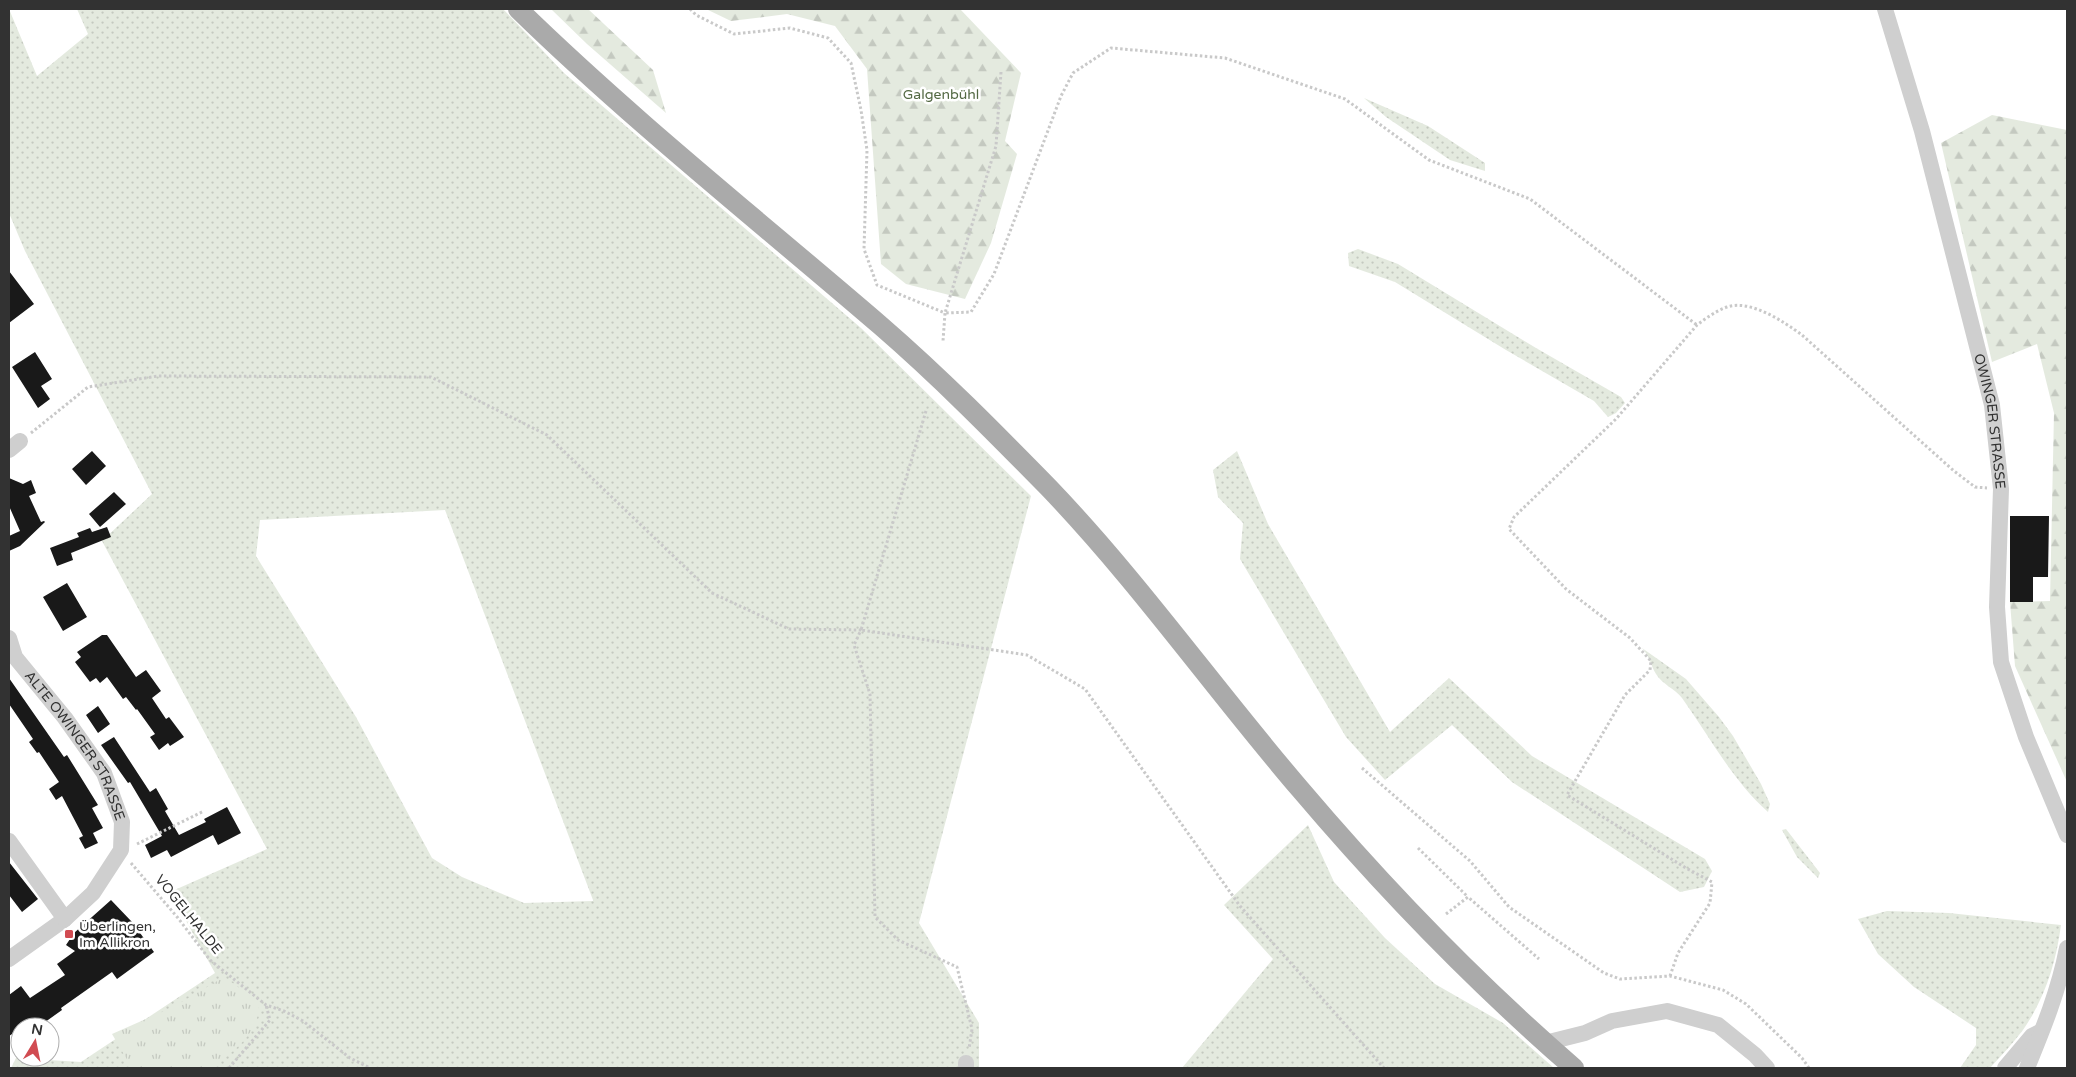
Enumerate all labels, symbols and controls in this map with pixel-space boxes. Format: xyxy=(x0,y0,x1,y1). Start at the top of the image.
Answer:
park label: Galgenbühl xyxy=(903,86,979,103)
street label: OWINGER STRASSE xyxy=(1970,352,2009,490)
street label: ALTE OWINGER STRASSE xyxy=(21,668,129,823)
street label: VOGELHALDE xyxy=(151,871,226,957)
place label: Überlingen, Im Allikron xyxy=(79,918,156,951)
marker: Überlingen, Im Allikron xyxy=(63,928,75,940)
north arrow xyxy=(10,1017,60,1067)
text: N xyxy=(30,1020,44,1039)

